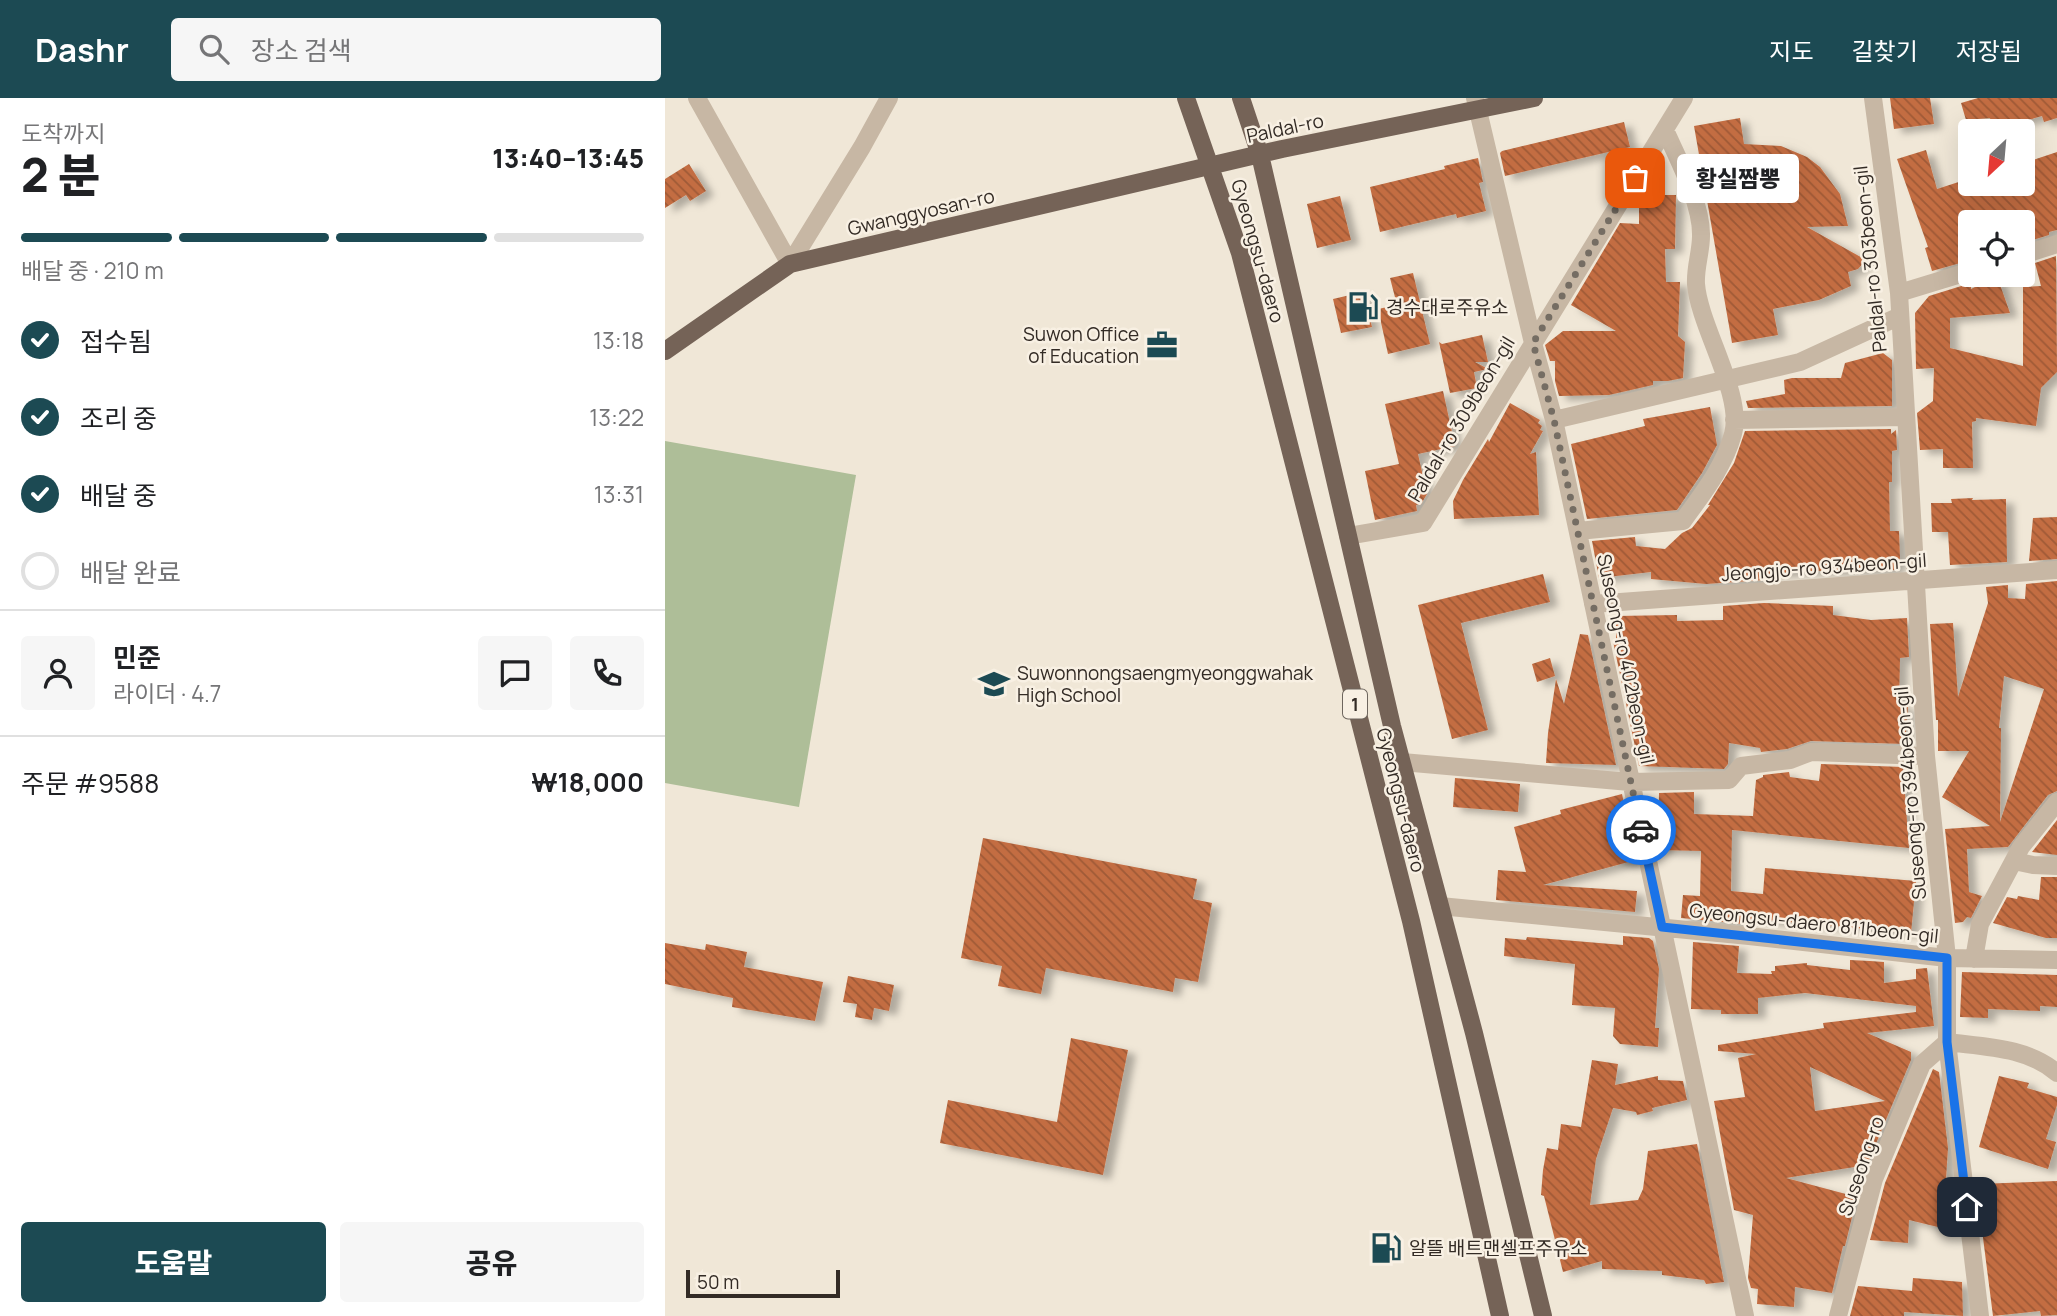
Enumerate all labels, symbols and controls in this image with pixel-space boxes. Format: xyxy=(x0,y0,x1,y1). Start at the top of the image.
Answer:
search box xyxy=(171,18,661,81)
text: Dashr xyxy=(35,27,129,72)
icon: search xyxy=(195,30,233,68)
text: 장소 검색 xyxy=(251,32,352,68)
text: 지도 xyxy=(1769,34,1814,67)
text: 길찾기 xyxy=(1852,34,1918,67)
text: 저장됨 xyxy=(1956,34,2022,67)
street label: Paldal-ro xyxy=(1244,107,1326,149)
text: 도착까지 xyxy=(21,117,106,149)
north arrow xyxy=(1958,119,2035,196)
map controls xyxy=(1958,119,2035,287)
text: 13:40–13:45 xyxy=(492,140,644,176)
text: 2 분 xyxy=(21,143,100,206)
pin xyxy=(1605,148,1665,208)
callout: 황실짬뽕 xyxy=(1677,154,1799,202)
icon: bag xyxy=(1616,159,1654,197)
text: 황실짬뽕 xyxy=(1696,162,1780,194)
street label: Paldal-ro 303beon-gil xyxy=(1847,164,1893,354)
street label: Gyeongsu-daero xyxy=(1225,176,1291,326)
street label: Gwanggyosan-ro xyxy=(845,182,997,242)
button: locate xyxy=(1958,210,2035,287)
text: 배달 중 · 210 m xyxy=(21,254,164,286)
fuel station icon: 경수대로주유소 xyxy=(1346,290,1380,324)
place label: 경수대로주유소 xyxy=(1386,294,1508,320)
icon: check xyxy=(21,321,59,359)
place label: Suwon Office of Education xyxy=(1023,321,1139,369)
text: 접수됨 xyxy=(80,323,152,359)
text: 13:18 xyxy=(593,324,644,356)
office icon: Suwon Office of Education xyxy=(1145,328,1179,362)
street label: Paldal-ro 309beon-gil xyxy=(1401,331,1521,507)
icon: check xyxy=(21,398,59,436)
text: 조리 중 xyxy=(80,400,157,436)
text: 13:22 xyxy=(589,401,644,433)
icon: check xyxy=(21,475,59,513)
text: 배달 중 xyxy=(80,477,157,513)
text: 13:31 xyxy=(594,478,644,510)
street label: Jeongjo-ro 934beon-gil xyxy=(1720,547,1928,587)
street label: Suseong-ro 402beon-gil xyxy=(1591,552,1661,766)
text: 배달 완료 xyxy=(80,554,181,590)
button: person xyxy=(21,636,95,710)
button: chat xyxy=(478,636,552,710)
button: phone xyxy=(570,636,644,710)
text: 민준 xyxy=(113,639,161,675)
place label: Suwonnongsaengmyeonggwahak High School xyxy=(1017,660,1314,708)
school or university icon: Suwonnongsaengmyeonggwahak High School xyxy=(977,667,1011,701)
text: 라이더 · 4.7 xyxy=(113,677,221,709)
street label: Suseong-ro 394beon-gil xyxy=(1888,685,1932,901)
road number: 1 xyxy=(1343,690,1367,718)
street label: Gyeongsu-daero xyxy=(1370,725,1432,875)
text: ₩18,000 xyxy=(531,764,644,800)
text: 주문 #9588 xyxy=(21,765,159,801)
courier xyxy=(1606,795,1676,865)
icon: car xyxy=(1622,811,1660,849)
street label: Gyeongsu-daero 811beon-gil xyxy=(1688,897,1940,949)
street label: Suseong-ro xyxy=(1832,1113,1890,1219)
pin xyxy=(1937,1177,1997,1237)
icon: home xyxy=(1948,1188,1986,1226)
button: 도움말 xyxy=(21,1222,326,1302)
button: 공유 xyxy=(340,1222,644,1302)
fuel station icon: 알뜰 배트맨셀프주유소 xyxy=(1369,1231,1403,1265)
place label: 알뜰 배트맨셀프주유소 xyxy=(1409,1235,1588,1261)
scale bar xyxy=(686,1267,840,1299)
text: 50 m xyxy=(697,1269,739,1295)

